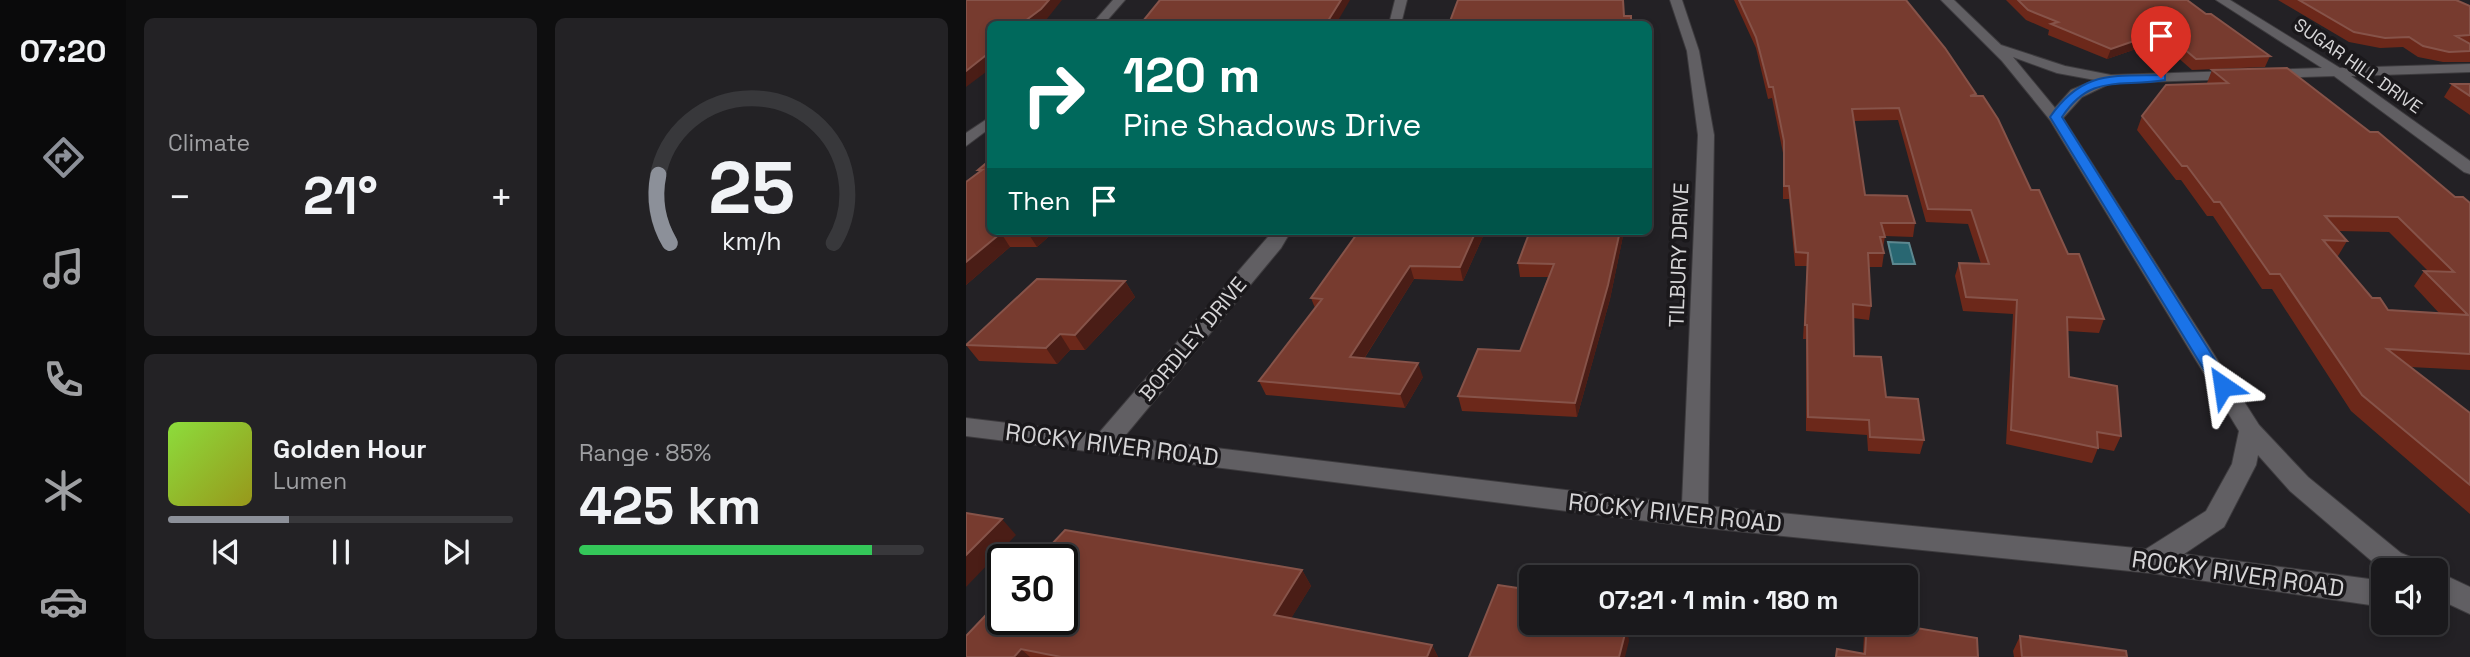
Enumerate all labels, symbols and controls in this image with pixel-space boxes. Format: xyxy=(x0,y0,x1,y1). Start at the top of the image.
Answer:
pin xyxy=(2131,6,2191,78)
street label: SUGAR HILL DRIVE xyxy=(2290,13,2427,118)
icon: arrive xyxy=(2142,17,2180,55)
text: 07:20 xyxy=(19,31,107,71)
text: 120 m xyxy=(1123,44,1260,106)
icon: right xyxy=(1008,49,1099,140)
text: Pine Shadows Drive xyxy=(1123,105,1421,145)
text: Climate xyxy=(168,128,250,158)
icon: directions xyxy=(39,133,88,182)
text: 25 xyxy=(708,141,795,234)
text: 21° xyxy=(303,163,378,229)
text: − xyxy=(168,173,192,221)
text: + xyxy=(489,173,513,221)
icon: arrive xyxy=(1085,182,1123,220)
street label: TILBURY DRIVE xyxy=(1662,182,1695,328)
text: Then xyxy=(1008,184,1071,218)
text: km/h xyxy=(722,225,781,257)
icon: music xyxy=(39,244,88,293)
street label: BORDLEY DRIVE xyxy=(1133,271,1252,406)
position arrow xyxy=(2186,349,2260,423)
icon: phone xyxy=(39,355,88,404)
street label: ROCKY RIVER ROAD xyxy=(1004,416,1220,473)
text: Golden Hour xyxy=(273,432,427,466)
text: Range · 85% xyxy=(579,438,711,468)
icon: climate xyxy=(39,466,88,515)
text: Lumen xyxy=(273,466,347,496)
text: 425 km xyxy=(579,473,761,539)
street label: ROCKY RIVER ROAD xyxy=(1567,486,1783,539)
icon: previous xyxy=(207,533,245,571)
icon: pause xyxy=(322,533,360,571)
icon: next xyxy=(437,533,475,571)
street label: ROCKY RIVER ROAD xyxy=(2130,543,2346,604)
speed limit sign: 30 xyxy=(987,544,1078,635)
map controls xyxy=(2371,558,2448,635)
button: sound xyxy=(2371,558,2448,635)
icon: car xyxy=(39,577,88,626)
text: 07:21 · 1 min · 180 m xyxy=(1599,583,1838,617)

